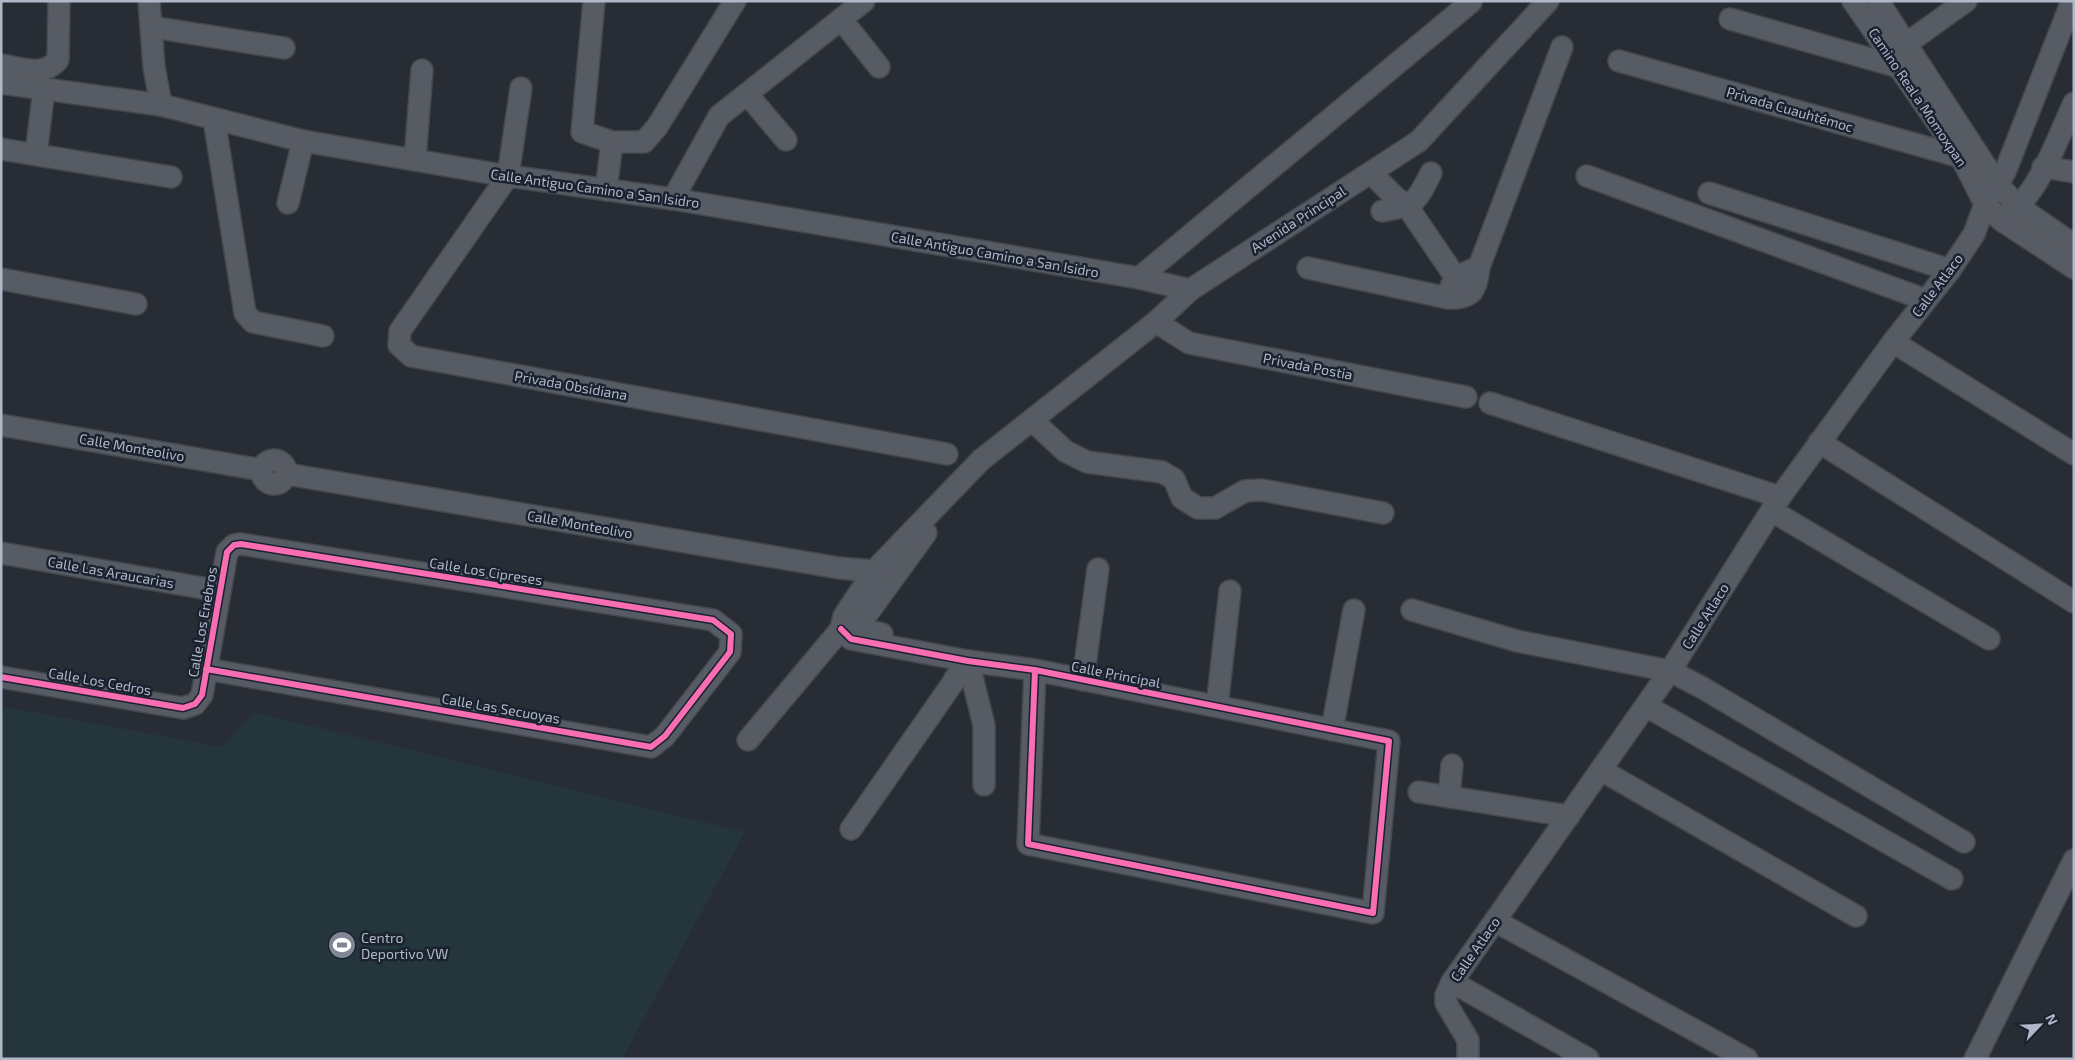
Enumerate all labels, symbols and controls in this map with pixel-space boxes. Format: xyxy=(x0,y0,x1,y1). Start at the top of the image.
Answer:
street label: Camino Real a Momoxpan xyxy=(1865,24,1971,170)
street label: Privada Cuauhtémoc xyxy=(1725,83,1855,135)
street label: Calle Antiguo Camino a San Isidro xyxy=(490,165,701,211)
street label: Avenida Principal xyxy=(1247,182,1349,256)
street label: Calle Antiguo Camino a San Isidro xyxy=(890,227,1100,281)
street label: Calle Atlaco xyxy=(1908,250,1966,320)
street label: Privada Postia xyxy=(1262,349,1354,383)
street label: Privada Obsidiana xyxy=(513,367,629,403)
street label: Calle Monteolivo xyxy=(78,429,186,465)
street label: Calle Monteolivo xyxy=(526,506,634,542)
street label: Calle Las Araucarias xyxy=(47,553,175,591)
street label: Calle Los Cipreses xyxy=(428,554,544,588)
street label: Calle Los Enebros xyxy=(184,565,220,679)
street label: Calle Atlaco xyxy=(1678,580,1732,652)
street label: Calle Principal xyxy=(1070,657,1163,691)
street label: Calle Los Cedros xyxy=(47,664,153,698)
street label: Calle Las Secuoyas xyxy=(440,689,562,727)
street label: Calle Atlaco xyxy=(1447,913,1503,984)
place label: Centro Deportivo VW xyxy=(361,929,448,962)
sports icon: Centro Deportivo VW xyxy=(327,930,357,960)
north arrow xyxy=(2015,1000,2065,1050)
text: N xyxy=(2042,1011,2062,1027)

